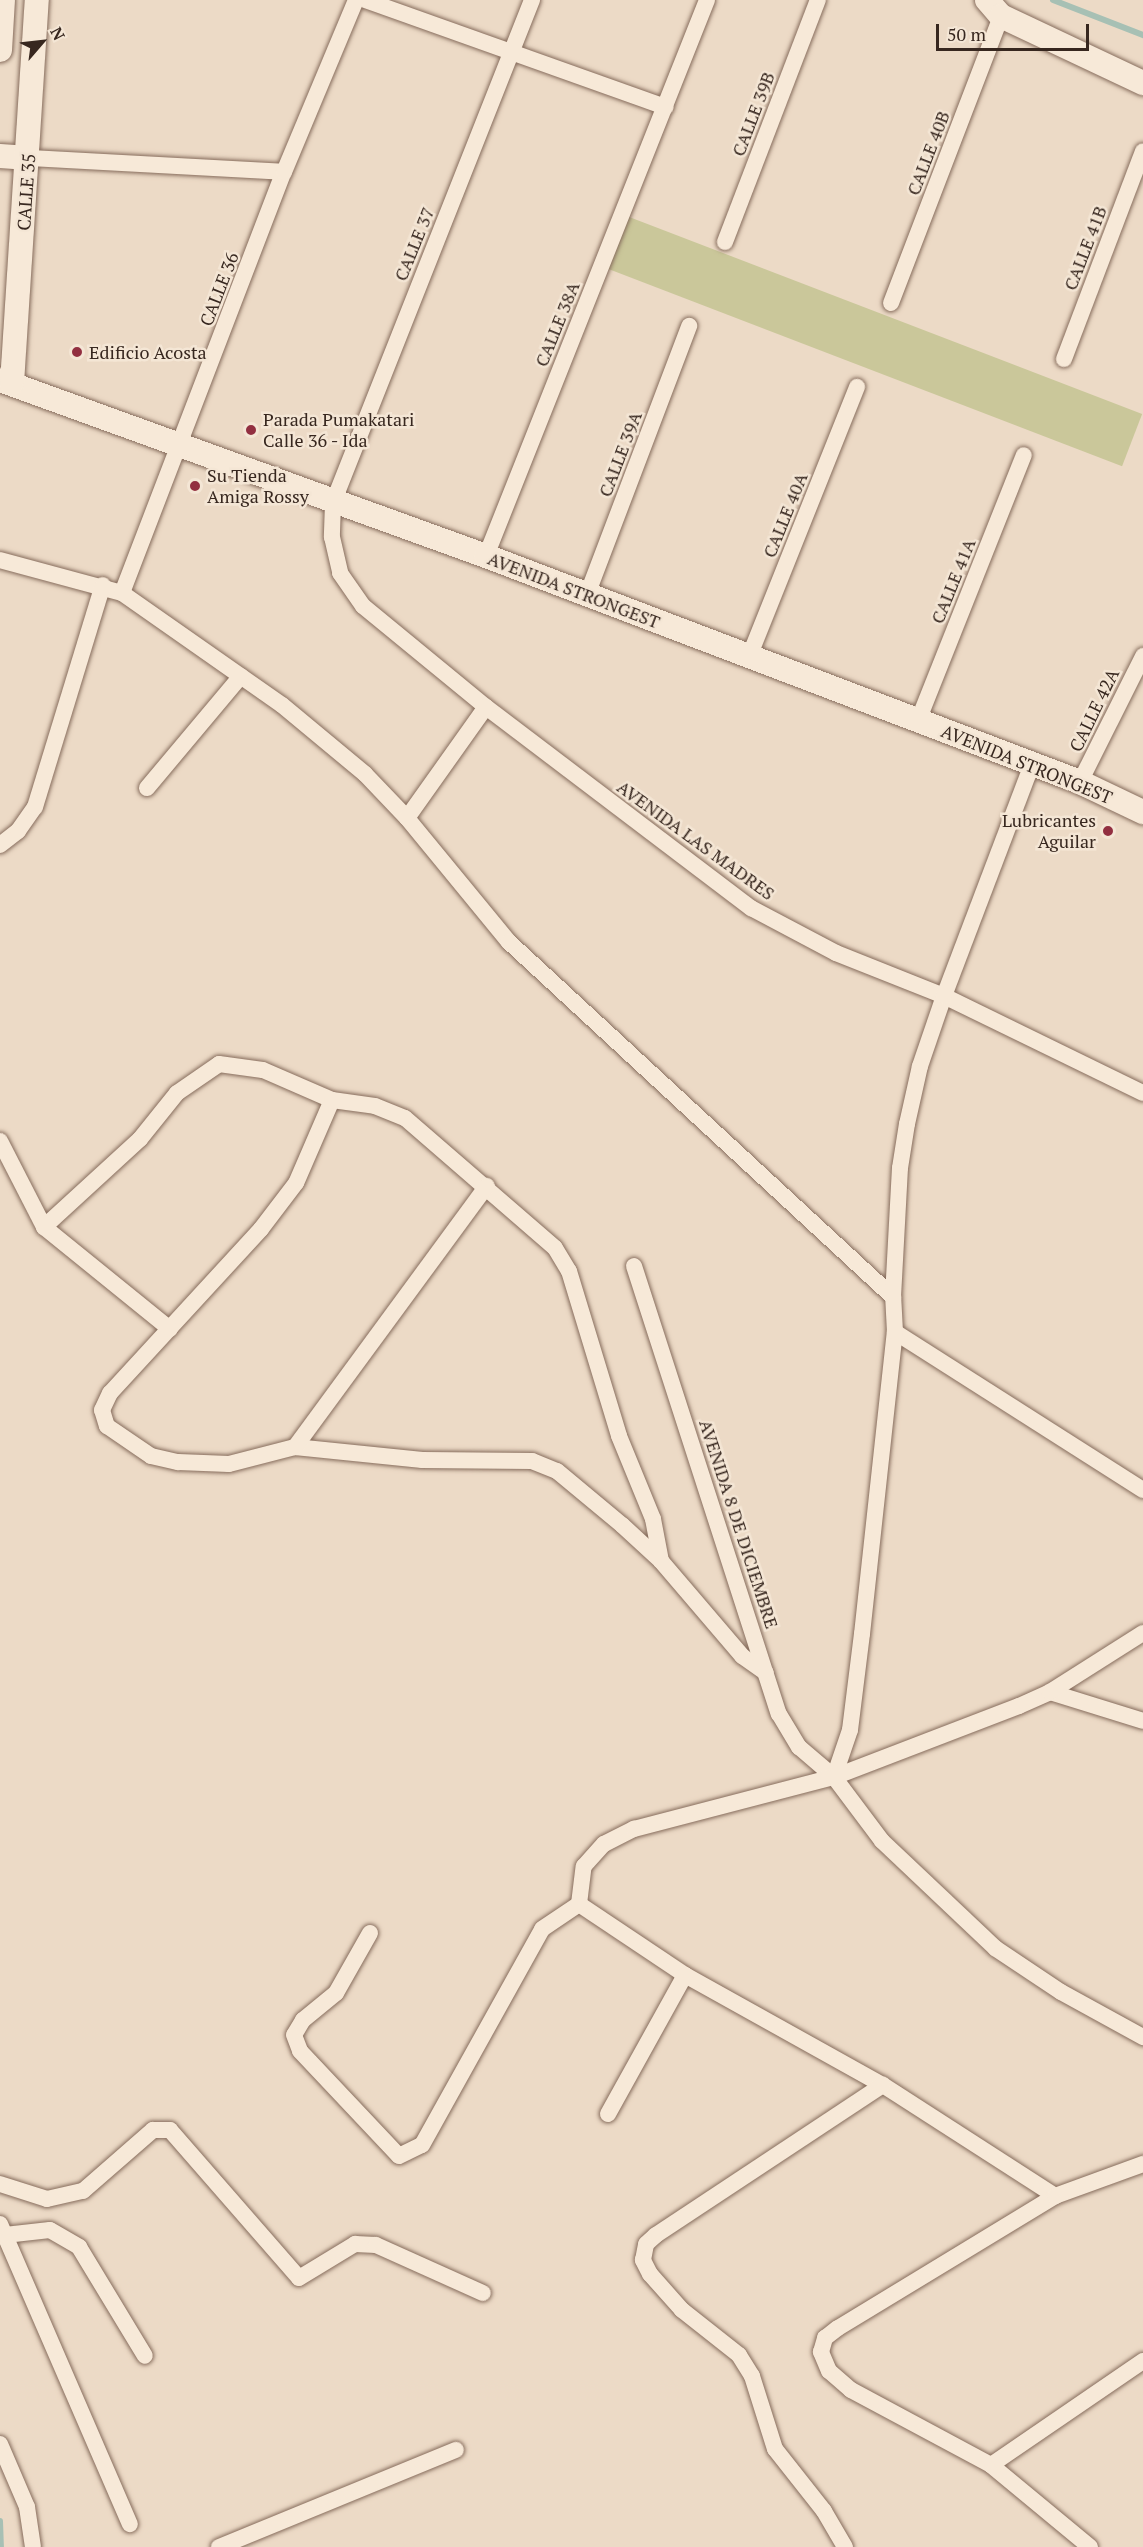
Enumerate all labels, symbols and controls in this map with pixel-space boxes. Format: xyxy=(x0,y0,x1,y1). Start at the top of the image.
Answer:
north arrow xyxy=(12,12,72,72)
scale bar xyxy=(939,12,1092,50)
text: 50 m xyxy=(947,22,986,46)
text: N xyxy=(45,23,70,44)
street label: CALLE 39B xyxy=(727,69,779,159)
street label: CALLE 40B xyxy=(902,108,954,198)
street label: CALLE 35 xyxy=(13,153,39,231)
street label: CALLE 41B xyxy=(1059,203,1111,293)
street label: CALLE 37 xyxy=(390,204,438,284)
street label: CALLE 36 xyxy=(195,249,243,329)
street label: CALLE 38A xyxy=(530,278,584,370)
place label: Edificio Acosta xyxy=(89,341,207,363)
marker: Edificio Acosta xyxy=(70,345,84,359)
street label: CALLE 39A xyxy=(594,408,646,500)
place label: Parada Pumakatari Calle 36 - Ida xyxy=(263,409,414,452)
marker: Parada Pumakatari Calle 36 - Ida xyxy=(244,423,258,437)
place label: Su Tienda Amiga Rossy xyxy=(207,465,309,508)
street label: CALLE 40A xyxy=(758,469,812,561)
marker: Su Tienda Amiga Rossy xyxy=(188,479,202,493)
street label: CALLE 41A xyxy=(926,535,980,627)
street label: AVENIDA STRONGEST xyxy=(485,547,663,633)
street label: CALLE 42A xyxy=(1065,665,1123,755)
street label: AVENIDA STRONGEST xyxy=(938,720,1116,808)
street label: AVENIDA LAS MADRES xyxy=(613,776,779,904)
place label: Lubricantes Aguilar xyxy=(1002,810,1096,852)
marker: Lubricantes Aguilar xyxy=(1101,824,1115,838)
street label: AVENIDA 8 DE DICIEMBRE xyxy=(695,1417,783,1631)

